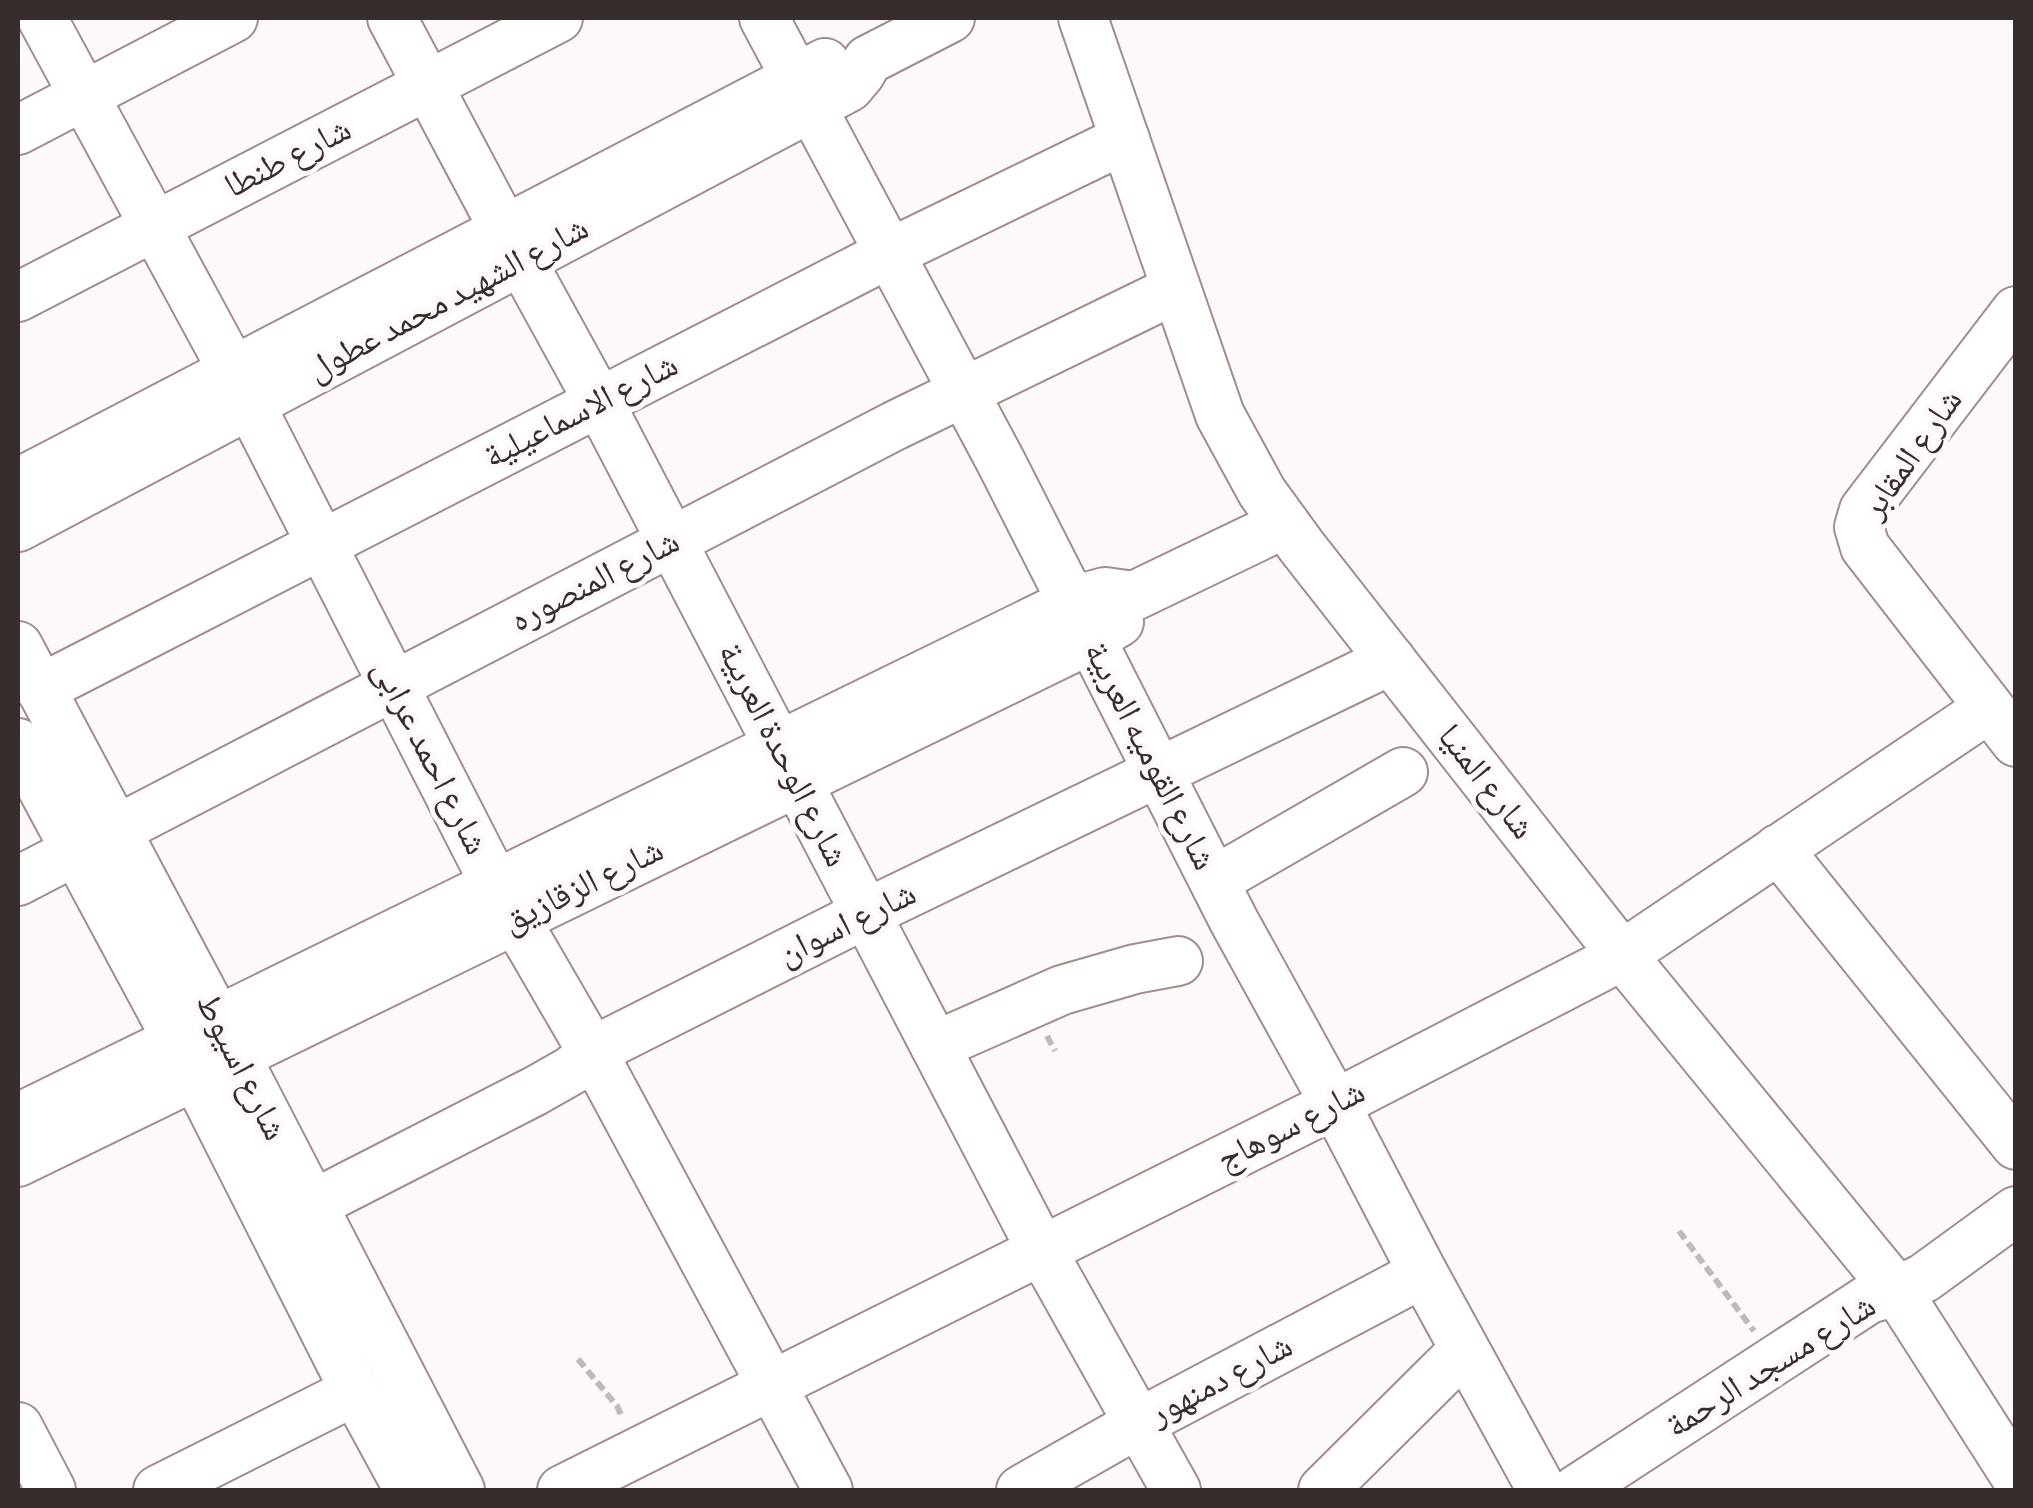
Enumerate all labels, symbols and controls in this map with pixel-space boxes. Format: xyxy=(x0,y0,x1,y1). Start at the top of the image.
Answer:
street label: شارع طنطا xyxy=(219,111,358,207)
street label: شارع الشهيد محمد عطول xyxy=(302,210,596,390)
street label: شارع الاسماعيلية xyxy=(478,347,685,477)
street label: شارع المقابر xyxy=(1854,383,1971,527)
street label: شارع المنصوره xyxy=(505,524,686,641)
street label: شارع القوميه العربية xyxy=(1075,636,1222,877)
street label: شارع الوحدة العربية xyxy=(709,638,854,874)
street label: شارع احمد عرابى xyxy=(363,654,494,861)
street label: شارع المنيا xyxy=(1429,718,1541,847)
street label: شارع الزقازيق xyxy=(497,832,670,943)
street label: شارع اسوان xyxy=(772,876,923,975)
street label: شارع اسيوط xyxy=(187,988,293,1147)
street label: شارع سوهاج xyxy=(1211,1074,1372,1181)
street label: شارع مسجد الرحمة xyxy=(1660,1288,1883,1447)
street label: شارع دمنهور xyxy=(1143,1328,1300,1435)

